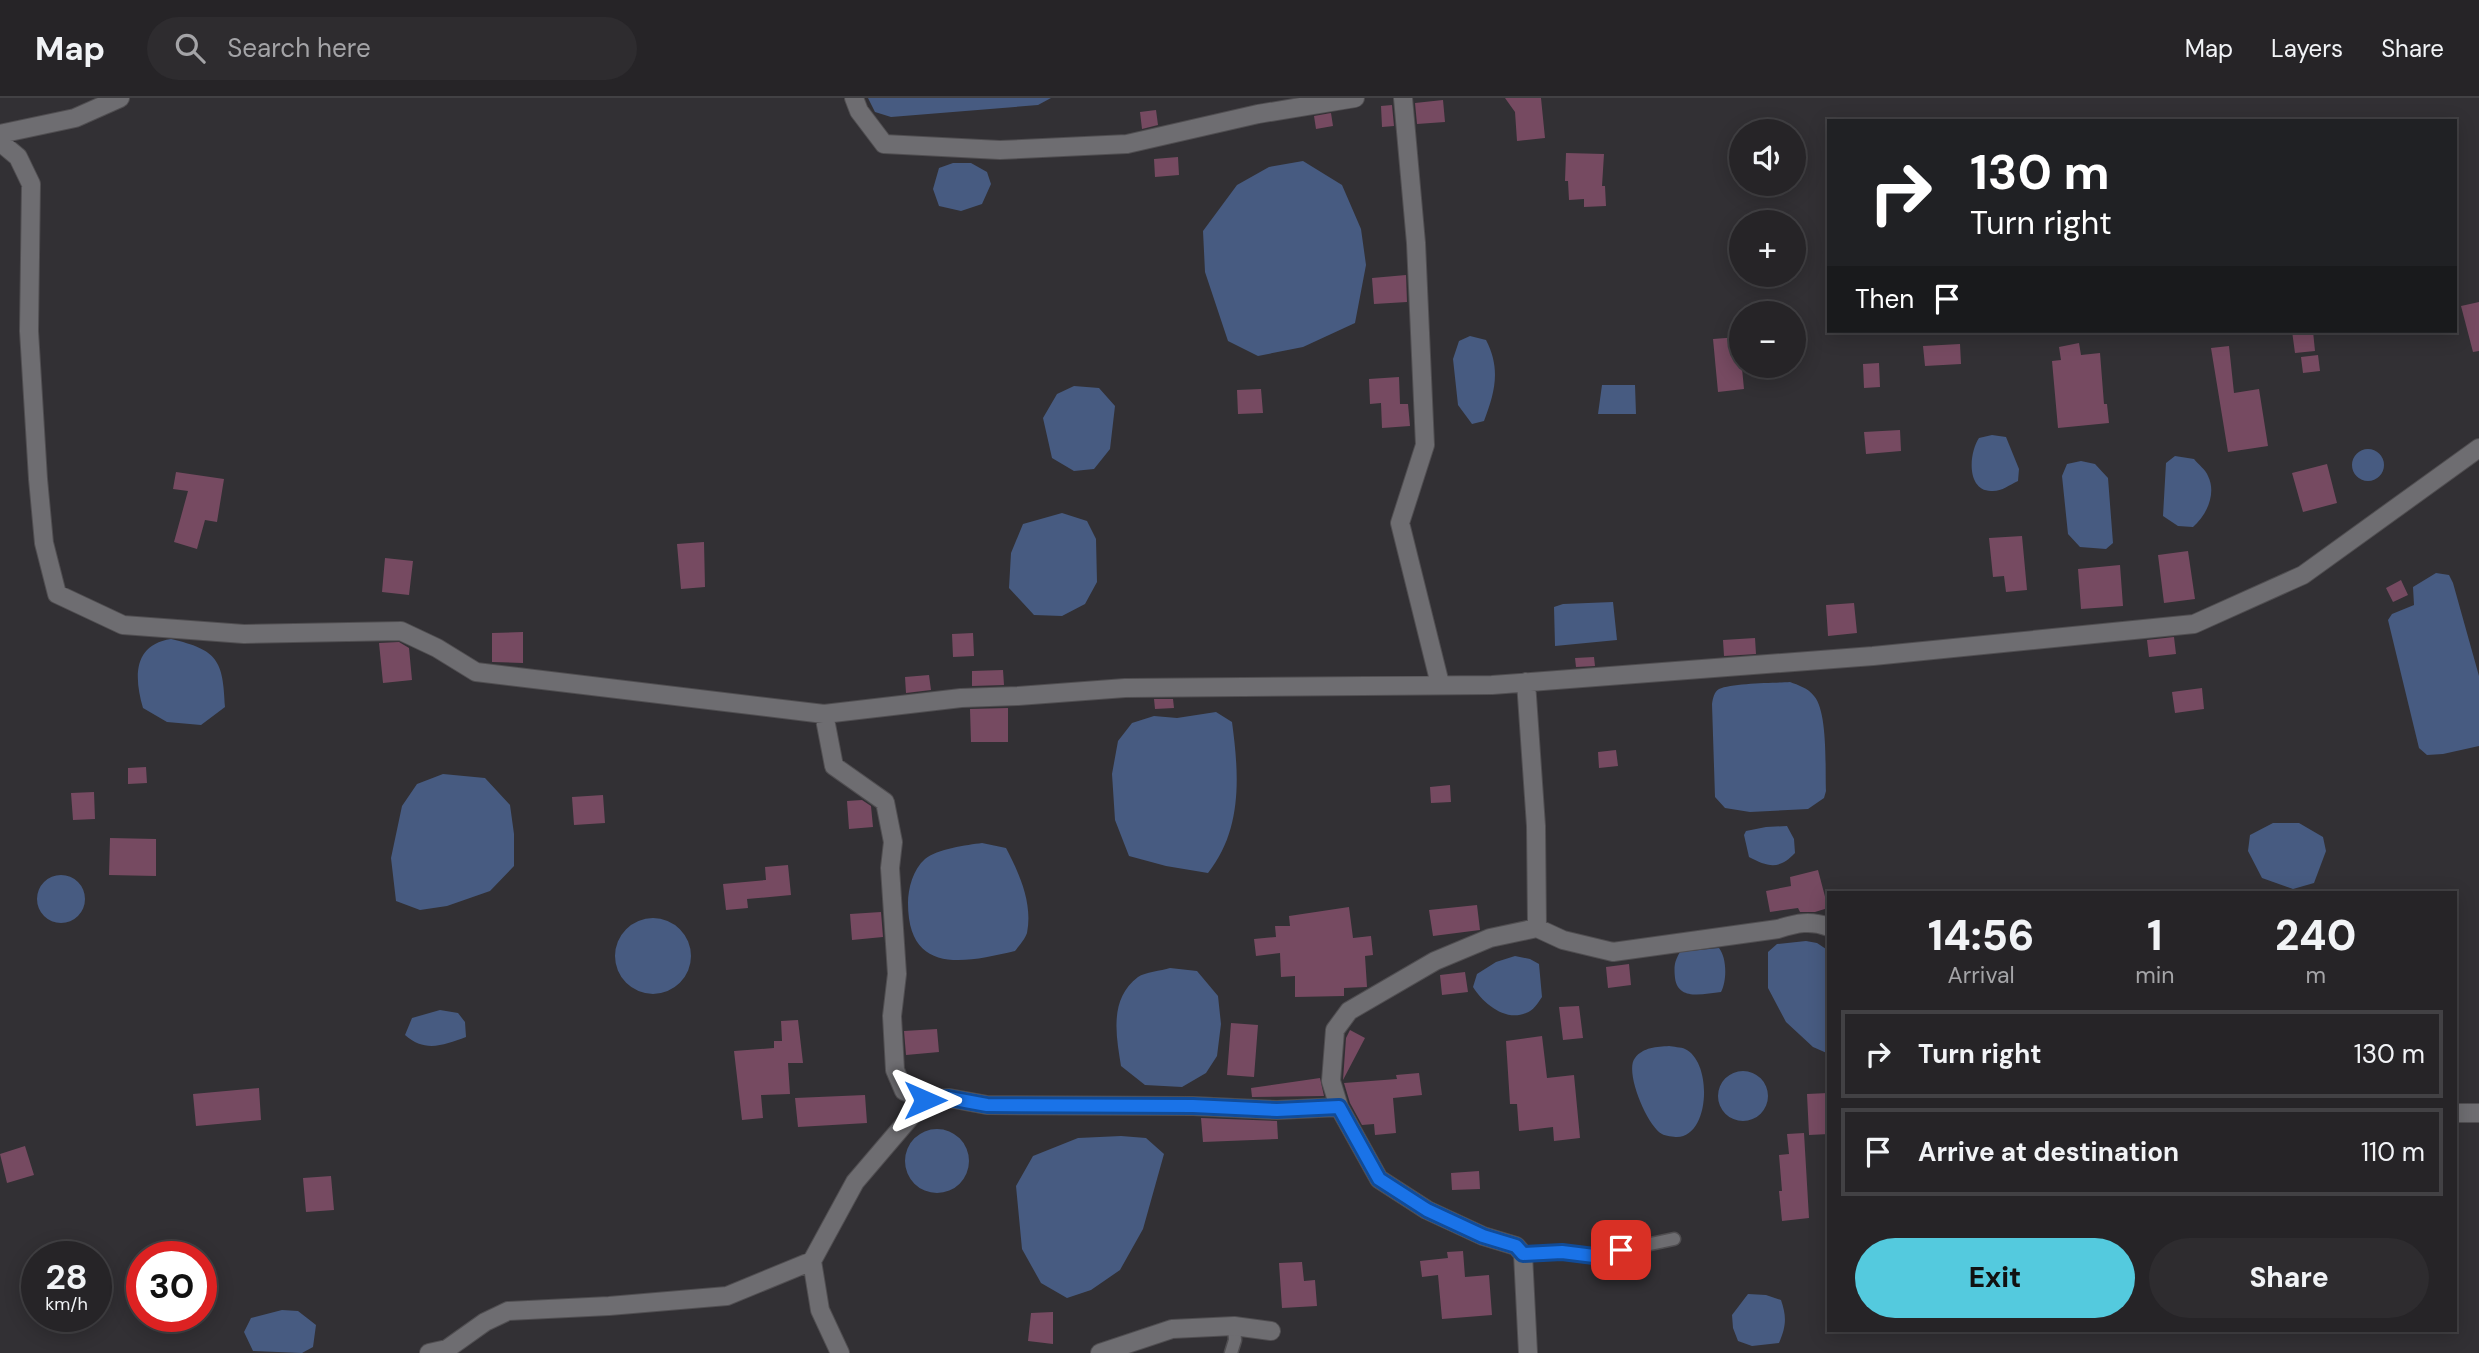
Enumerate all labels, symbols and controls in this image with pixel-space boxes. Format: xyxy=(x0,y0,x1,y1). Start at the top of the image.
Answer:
search box xyxy=(147,17,637,80)
text: Map xyxy=(35,27,105,70)
icon: search xyxy=(171,29,209,67)
text: Search here xyxy=(227,31,371,65)
text: Map xyxy=(2185,33,2233,64)
text: Layers xyxy=(2271,33,2343,64)
text: Share xyxy=(2381,33,2444,64)
map controls xyxy=(1729,119,1806,378)
button: sound xyxy=(1729,119,1806,196)
text: 130 m xyxy=(1970,140,2110,204)
icon: right xyxy=(1855,147,1946,238)
text: Turn right xyxy=(1970,202,2112,244)
button: + xyxy=(1729,210,1806,287)
icon: arrive xyxy=(1928,280,1966,318)
text: Then xyxy=(1855,282,1914,316)
button: − xyxy=(1729,301,1806,378)
text: 14:56 xyxy=(1928,908,2034,963)
text: 1 xyxy=(2147,908,2163,963)
text: 240 xyxy=(2275,908,2356,963)
text: Arrival xyxy=(1948,960,2015,990)
text: min xyxy=(2135,960,2174,990)
text: m xyxy=(2305,960,2326,990)
icon: right xyxy=(1859,1035,1897,1073)
text: Turn right xyxy=(1918,1037,2042,1071)
text: 130 m xyxy=(2354,1037,2425,1071)
position arrow xyxy=(888,1063,962,1137)
icon: arrive xyxy=(1859,1133,1897,1171)
text: Arrive at destination xyxy=(1918,1135,2179,1169)
text: 110 m xyxy=(2361,1135,2425,1169)
pin xyxy=(1591,1220,1651,1280)
icon: arrive xyxy=(1602,1231,1640,1269)
button: Exit xyxy=(1855,1238,2135,1318)
button: Share xyxy=(2149,1238,2429,1318)
speed limit sign: 30 xyxy=(126,1241,217,1332)
text: 28 xyxy=(45,1254,88,1300)
text: km/h xyxy=(45,1292,88,1316)

